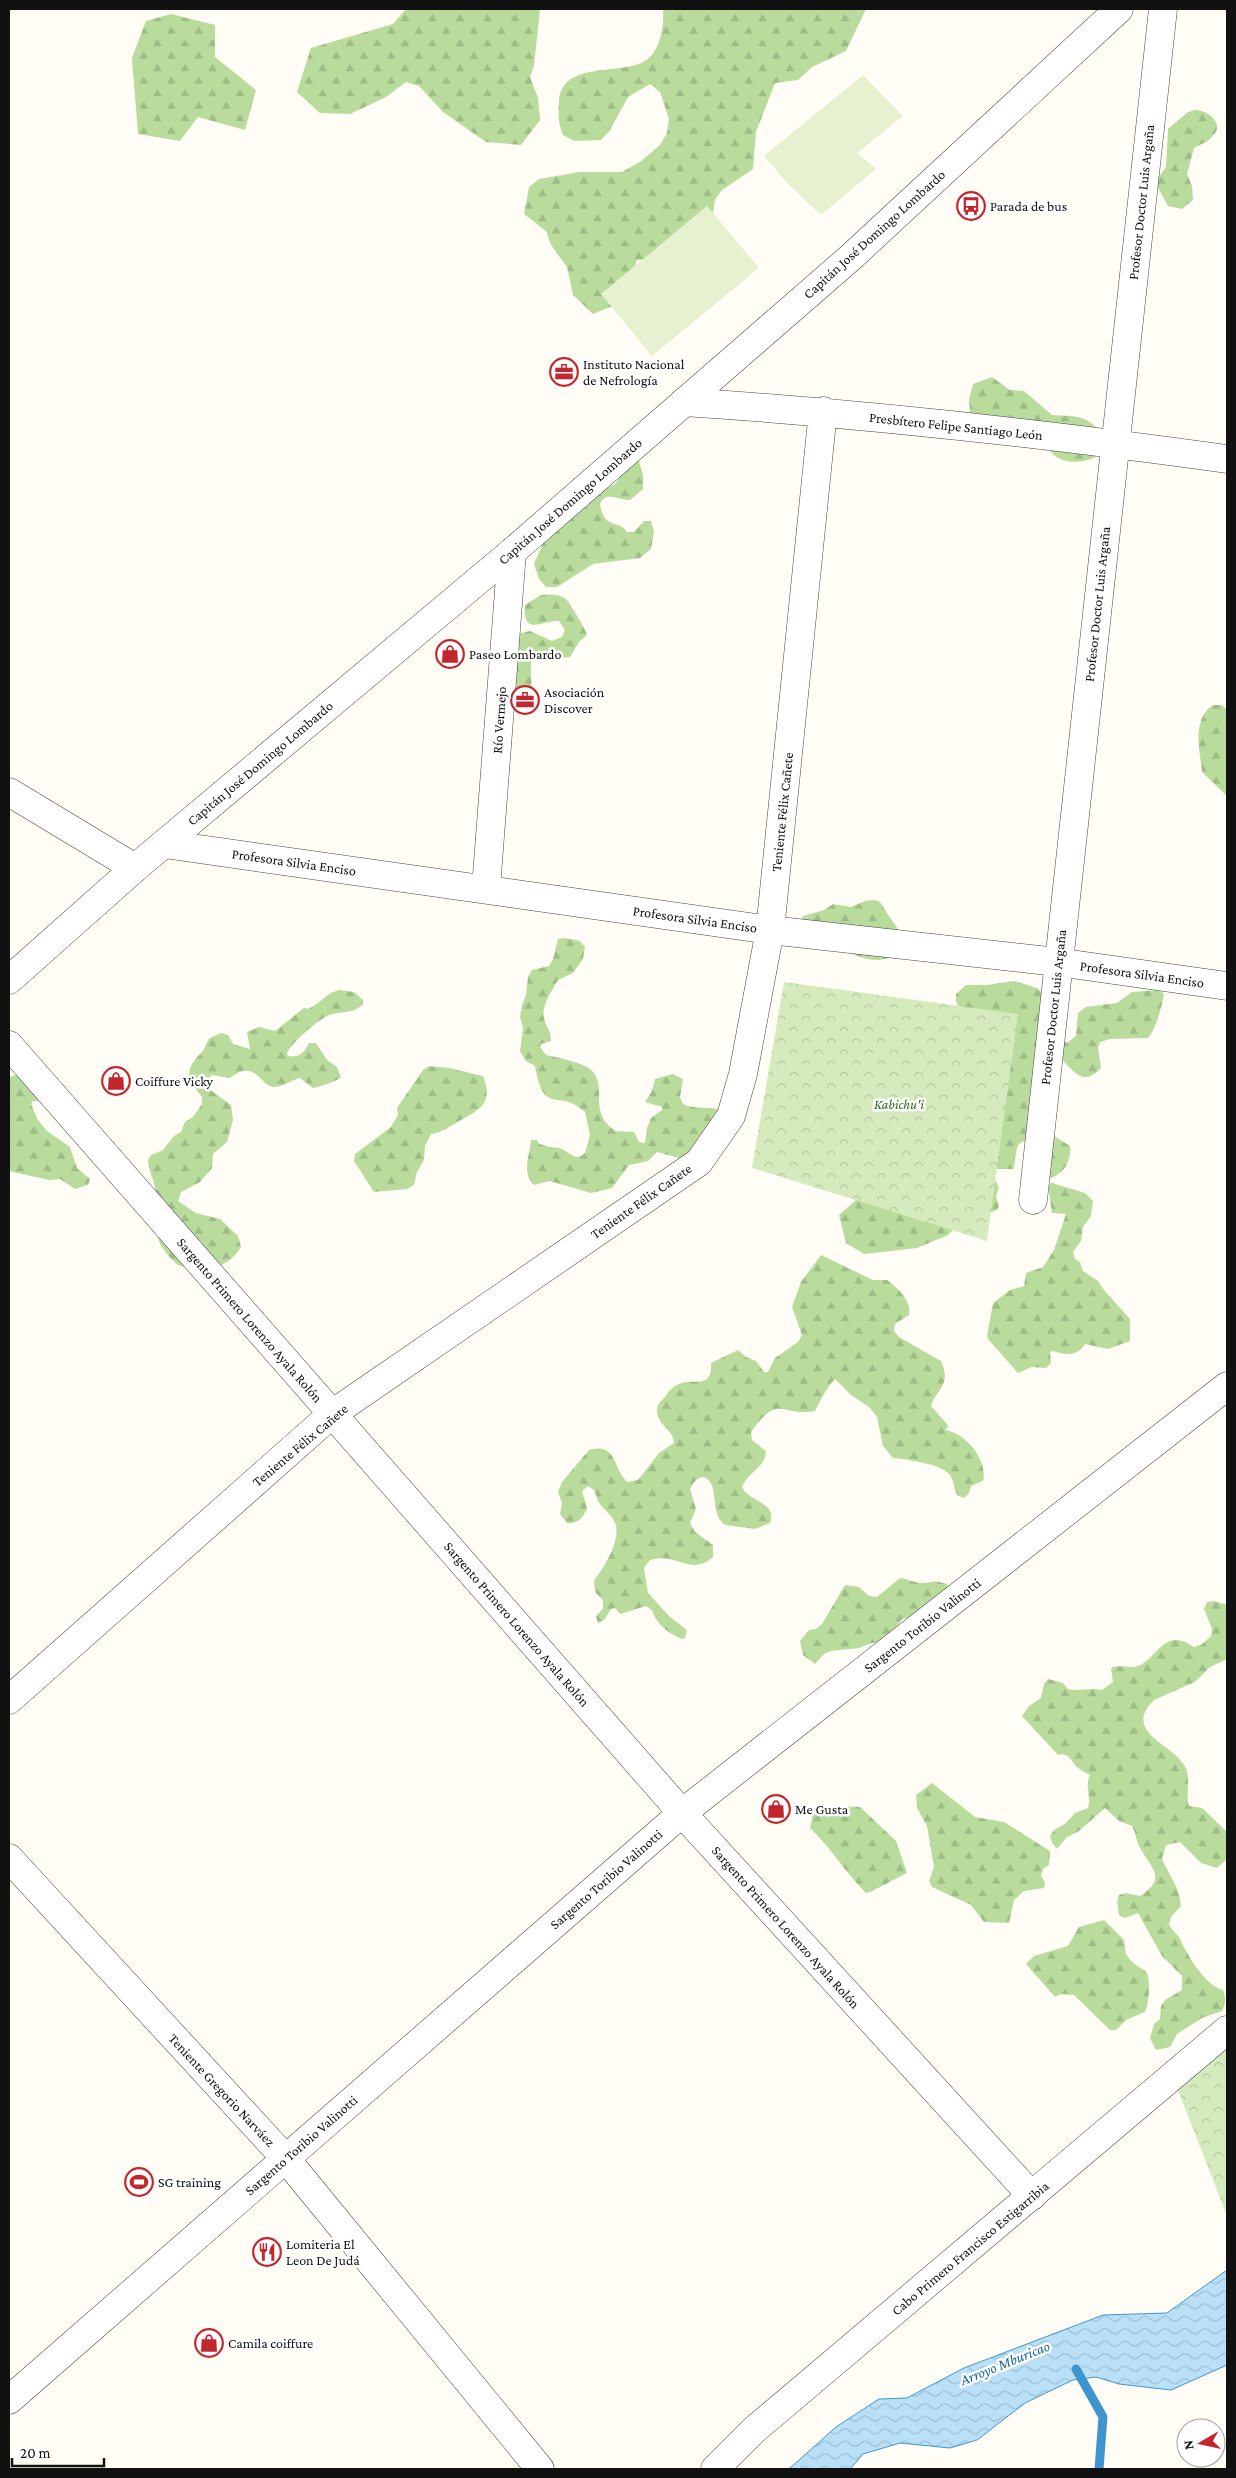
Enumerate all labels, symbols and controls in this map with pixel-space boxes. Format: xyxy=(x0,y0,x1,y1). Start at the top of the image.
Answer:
street label: Profesor Doctor Luis Argaña xyxy=(1125,123,1157,280)
street label: Capitán José Domingo Lombardo xyxy=(800,166,948,302)
bus stop icon: Parada de bus xyxy=(956,191,986,221)
place label: Parada de bus xyxy=(990,198,1067,214)
place label: Instituto Nacional de Nefrología xyxy=(583,356,685,388)
office icon: Instituto Nacional de Nefrología xyxy=(549,357,579,387)
street label: Presbítero Felipe Santiago León xyxy=(868,409,1044,443)
street label: Capitán José Domingo Lombardo xyxy=(495,434,645,568)
street label: Profesor Doctor Luis Argaña xyxy=(1081,525,1113,682)
shop icon: Paseo Lombardo xyxy=(435,639,465,669)
place label: Paseo Lombardo xyxy=(469,646,561,662)
place label: Asociación Discover xyxy=(544,684,605,716)
office icon: Asociación Discover xyxy=(510,685,540,715)
street label: Río Vermejo xyxy=(489,686,510,754)
street label: Capitán José Domingo Lombardo xyxy=(184,697,336,829)
street label: Teniente Félix Cañete xyxy=(768,752,796,872)
street label: Profesora Silvia Enciso xyxy=(231,845,357,879)
street label: Profesora Silvia Enciso xyxy=(632,902,758,936)
street label: Profesor Doctor Luis Argaña xyxy=(1037,928,1069,1085)
street label: Profesora Silvia Enciso xyxy=(1079,957,1205,991)
shop icon: Coiffure Vicky xyxy=(101,1066,131,1096)
place label: Coiffure Vicky xyxy=(135,1073,214,1089)
park label: Kabichu'i xyxy=(874,1096,924,1112)
street label: Teniente Félix Cañete xyxy=(587,1160,695,1242)
street label: Sargento Primero Lorenzo Ayala Rolón xyxy=(174,1234,326,1406)
street label: Teniente Félix Cañete xyxy=(249,1400,351,1490)
street label: Sargento Primero Lorenzo Ayala Rolón xyxy=(441,1538,593,1710)
street label: Sargento Toribio Valinotti xyxy=(860,1574,984,1676)
shop icon: Me Gusta xyxy=(761,1794,791,1824)
place label: Me Gusta xyxy=(795,1801,849,1817)
street label: Sargento Toribio Valinotti xyxy=(546,1826,666,1932)
street label: Sargento Primero Lorenzo Ayala Rolón xyxy=(709,1842,864,2012)
street label: Teniente Gregorio Narváez xyxy=(166,2030,279,2150)
street label: Sargento Toribio Valinotti xyxy=(241,2092,361,2198)
sports icon: SG training xyxy=(124,2167,154,2197)
place label: SG training xyxy=(158,2174,221,2190)
street label: Cabo Primero Francisco Estigarribia xyxy=(888,2177,1052,2318)
place label: Lomiteria El Leon De Judá xyxy=(286,2236,360,2268)
restaurant icon: Lomiteria El Leon De Judá xyxy=(252,2237,282,2267)
shop icon: Camila coiffure xyxy=(194,2328,224,2358)
place label: Camila coiffure xyxy=(228,2335,313,2351)
water label: Arroyo Mburicao xyxy=(957,2338,1052,2390)
north arrow xyxy=(1176,2418,1226,2468)
scale bar xyxy=(12,2436,105,2468)
text: N xyxy=(1179,2439,1197,2451)
text: 20 m xyxy=(20,2445,51,2461)

